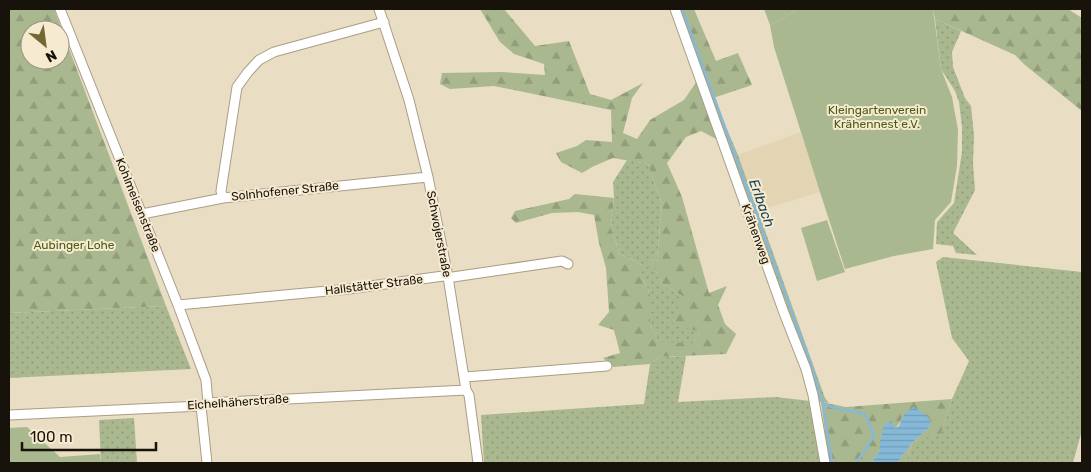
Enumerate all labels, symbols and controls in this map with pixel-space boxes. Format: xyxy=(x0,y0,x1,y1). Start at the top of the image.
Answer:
north arrow xyxy=(20,20,70,70)
text: N xyxy=(43,46,60,66)
park label: Kleingartenverein Krähennest e.V. xyxy=(828,103,926,131)
street label: Kohlmeisenstraße xyxy=(113,156,163,254)
water label: Erlbach xyxy=(745,177,778,230)
street label: Solnhofener Straße xyxy=(230,178,340,204)
street label: Schwojerstraße xyxy=(424,190,454,279)
street label: Krähenweg xyxy=(739,202,773,266)
park label: Aubinger Lohe xyxy=(33,238,115,252)
street label: Hallstätter Straße xyxy=(324,272,424,298)
street label: Eichelhäherstraße xyxy=(187,391,290,413)
scale bar xyxy=(22,420,156,452)
text: 100 m xyxy=(30,428,72,446)

